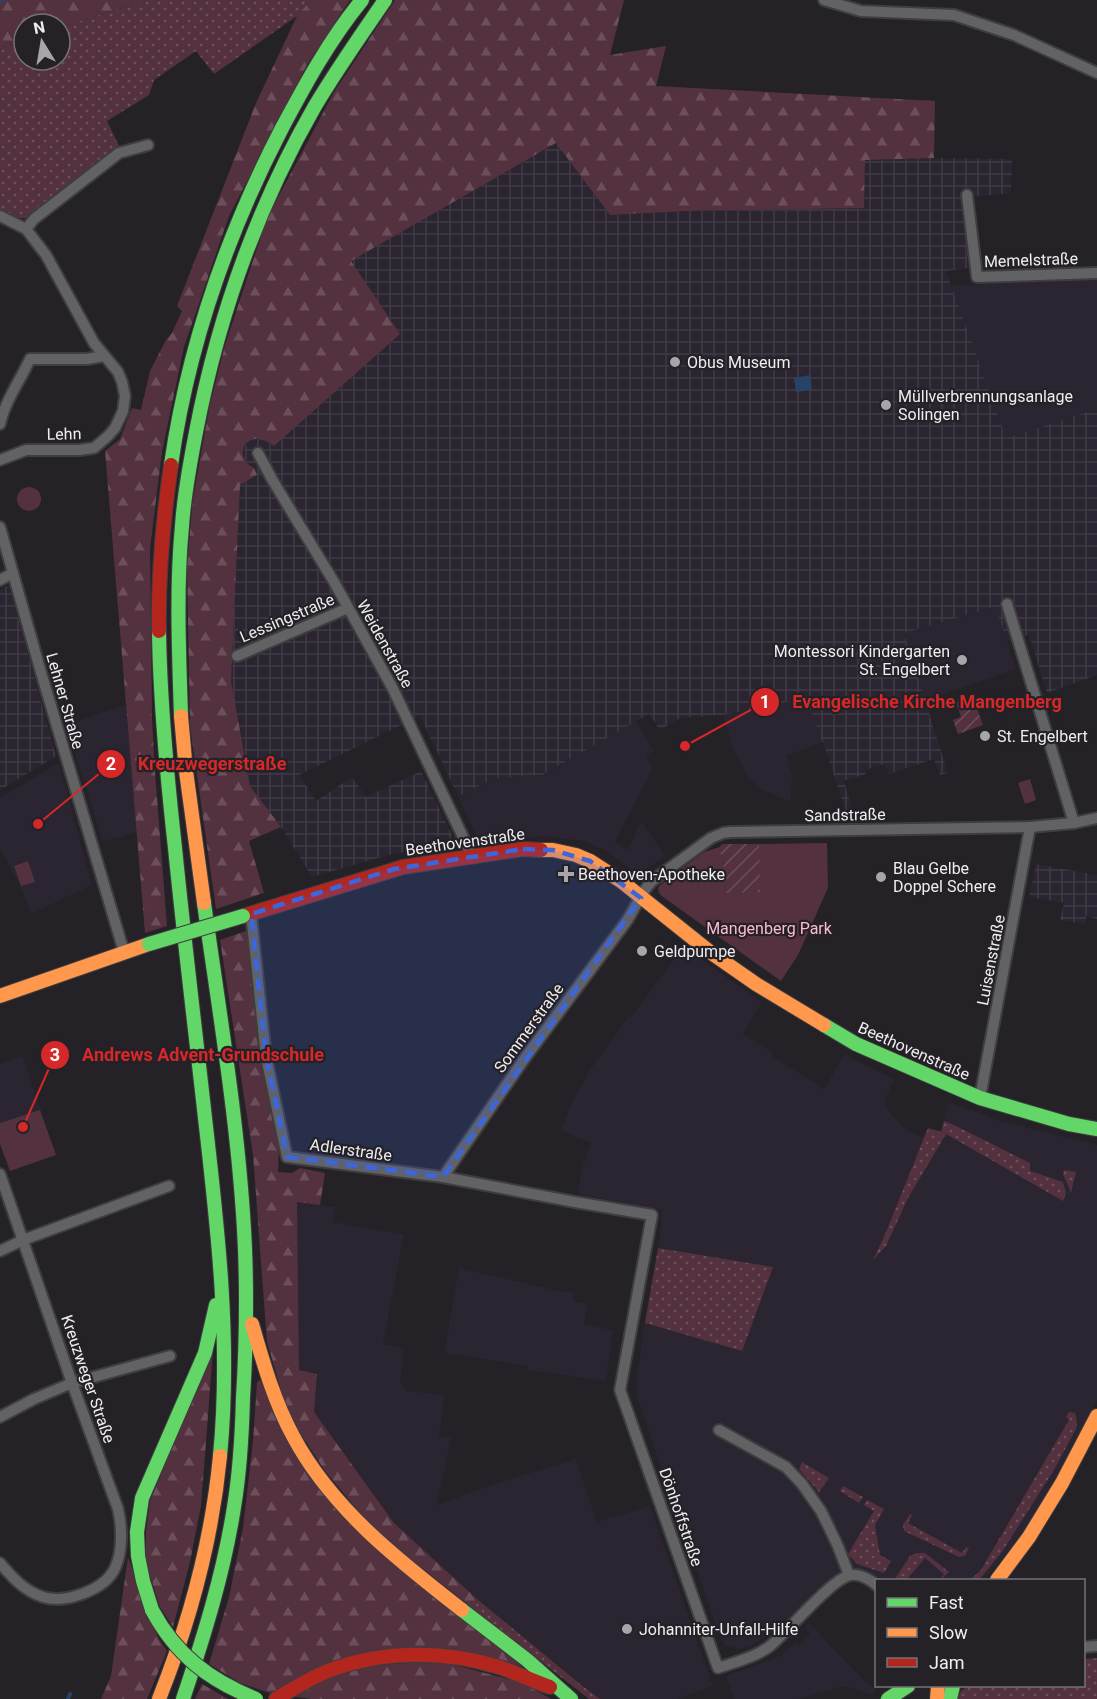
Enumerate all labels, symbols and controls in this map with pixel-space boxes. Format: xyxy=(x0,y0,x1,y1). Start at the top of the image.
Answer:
north arrow xyxy=(12,12,72,72)
text: N xyxy=(32,17,47,38)
street label: Memelstraße xyxy=(984,249,1078,271)
place label: Obus Museum xyxy=(687,353,790,372)
marker: Obus Museum xyxy=(668,355,682,369)
place label: Müllverbrennungsanlage Solingen xyxy=(898,387,1073,424)
marker: Müllverbrennungsanlage Solingen xyxy=(879,398,893,412)
street label: Lehn xyxy=(46,424,82,444)
street label: Lessingstraße xyxy=(237,590,337,646)
street label: Weidenstraße xyxy=(353,597,417,691)
place label: Montessori Kindergarten St. Engelbert xyxy=(774,642,950,679)
street label: Lehner Straße xyxy=(42,651,88,751)
marker: Montessori Kindergarten St. Engelbert xyxy=(955,653,969,667)
callout: Evangelische Kirche Mangenberg xyxy=(750,684,1074,720)
text: 1 xyxy=(760,691,770,712)
text: Evangelische Kirche Mangenberg xyxy=(792,691,1062,712)
place label: St. Engelbert xyxy=(997,727,1088,746)
marker: St. Engelbert xyxy=(978,729,992,743)
callout: Kreuzwegerstraße xyxy=(96,746,298,782)
text: 2 xyxy=(106,753,116,774)
text: Kreuzwegerstraße xyxy=(138,753,287,774)
street label: Sandstraße xyxy=(804,805,886,825)
street label: Beethovenstraße xyxy=(404,824,526,860)
place label: Blau Gelbe Doppel Schere xyxy=(893,859,996,896)
place label: Beethoven-Apotheke xyxy=(578,865,725,884)
marker: Beethoven-Apotheke xyxy=(559,867,573,881)
marker: Blau Gelbe Doppel Schere xyxy=(874,870,888,884)
street label: Luisenstraße xyxy=(973,913,1009,1007)
park label: Mangenberg Park xyxy=(706,919,833,938)
place label: Geldpumpe xyxy=(654,942,736,961)
marker: Geldpumpe xyxy=(635,944,649,958)
street label: Sommerstraße xyxy=(490,980,568,1076)
street label: Beethovenstraße xyxy=(855,1018,973,1084)
callout: Andrews Advent-Grundschule xyxy=(40,1037,335,1073)
text: 3 xyxy=(50,1044,60,1065)
text: Andrews Advent-Grundschule xyxy=(82,1044,324,1065)
street label: Adlerstraße xyxy=(309,1135,393,1165)
street label: Kreuzweger Straße xyxy=(57,1312,119,1446)
street label: Dönhoffstraße xyxy=(655,1465,707,1569)
legend xyxy=(875,1579,1085,1687)
text: Fast xyxy=(929,1592,964,1613)
place label: Johanniter-Unfall-Hilfe xyxy=(639,1620,798,1639)
marker: Johanniter-Unfall-Hilfe xyxy=(620,1622,634,1636)
text: Slow xyxy=(929,1622,968,1643)
text: Jam xyxy=(929,1652,965,1673)

